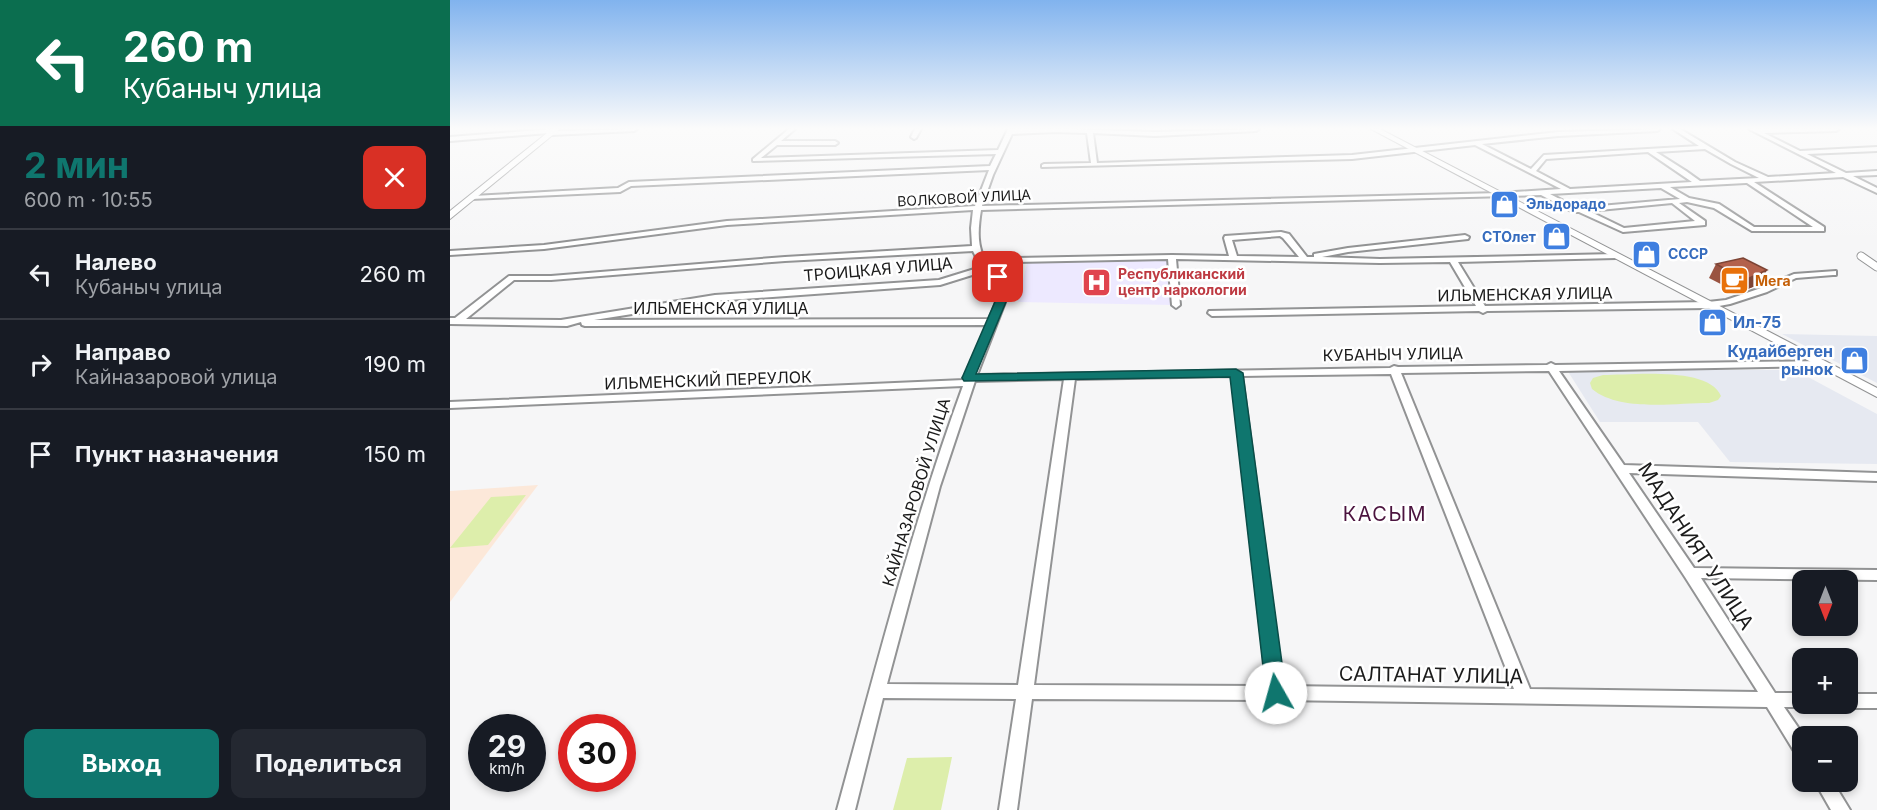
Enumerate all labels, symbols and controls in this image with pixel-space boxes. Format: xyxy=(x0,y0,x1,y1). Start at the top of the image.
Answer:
text: 260 m xyxy=(123,21,253,72)
icon: left xyxy=(24,24,102,102)
text: Кубаныч улица xyxy=(123,72,322,105)
text: 2 мин xyxy=(24,143,129,187)
button: close xyxy=(363,146,426,209)
street label: ВОЛКОВОЙ УЛИЦА xyxy=(897,184,1032,209)
text: 600 m · 10:55 xyxy=(24,188,153,212)
shop icon: Эльдорадо xyxy=(1489,188,1521,220)
place label: Эльдорадо xyxy=(1526,195,1606,212)
shop icon: СТОлет xyxy=(1541,221,1573,253)
place label: СТОлет xyxy=(1482,228,1536,245)
shop icon: СССР xyxy=(1631,238,1663,270)
place label: СССР xyxy=(1668,245,1708,262)
text: Налево xyxy=(75,249,157,275)
pin xyxy=(972,251,1023,302)
street label: ТРОИЦКАЯ УЛИЦА xyxy=(803,253,953,285)
icon: left xyxy=(24,258,57,291)
icon: arrive xyxy=(981,260,1014,293)
text: 260 m xyxy=(360,261,426,287)
place label: Республиканский центр наркологии xyxy=(1118,265,1247,298)
cafe icon: Мега xyxy=(1718,265,1750,297)
hospital icon: Республиканский центр наркологии xyxy=(1081,266,1113,298)
place label: Мега xyxy=(1755,272,1791,289)
text: Кубаныч улица xyxy=(75,275,223,299)
street label: ИЛЬМЕНСКАЯ УЛИЦА xyxy=(1437,282,1613,306)
street label: ИЛЬМЕНСКАЯ УЛИЦА xyxy=(633,298,809,318)
shop icon: Ил-75 xyxy=(1696,306,1728,338)
place label: Ил-75 xyxy=(1733,312,1781,332)
text: Направо xyxy=(75,339,171,365)
place label: Кудайберген рынок xyxy=(1728,341,1834,379)
street label: КУБАНЫЧ УЛИЦА xyxy=(1323,343,1463,365)
shop icon: Кудайберген рынок xyxy=(1838,344,1870,376)
icon: right xyxy=(24,348,57,381)
text: 190 m xyxy=(364,351,426,377)
text: Кайназаровой улица xyxy=(75,365,277,389)
street label: ИЛЬМЕНСКИЙ ПЕРЕУЛОК xyxy=(604,366,812,394)
street label: КАЙНАЗАРОВОЙ УЛИЦА xyxy=(878,395,954,589)
icon: arrive xyxy=(24,438,57,471)
text: Пункт назначения xyxy=(75,441,279,467)
text: 150 m xyxy=(364,441,426,467)
street label: МАДАНИЯТ УЛИЦА xyxy=(1633,458,1759,634)
district label: КАСЫМ xyxy=(1343,502,1427,526)
north arrow xyxy=(1792,570,1858,636)
map controls xyxy=(1792,570,1858,792)
button: + xyxy=(1792,648,1858,714)
position arrow xyxy=(1244,661,1308,725)
street label: САЛТАНАТ УЛИЦА xyxy=(1339,661,1524,689)
speed limit sign: 30 xyxy=(558,714,636,792)
button: − xyxy=(1792,726,1858,792)
text: 29 xyxy=(488,728,526,764)
button: Выход xyxy=(24,729,219,798)
button: Поделиться xyxy=(231,729,426,798)
text: km/h xyxy=(489,759,525,778)

